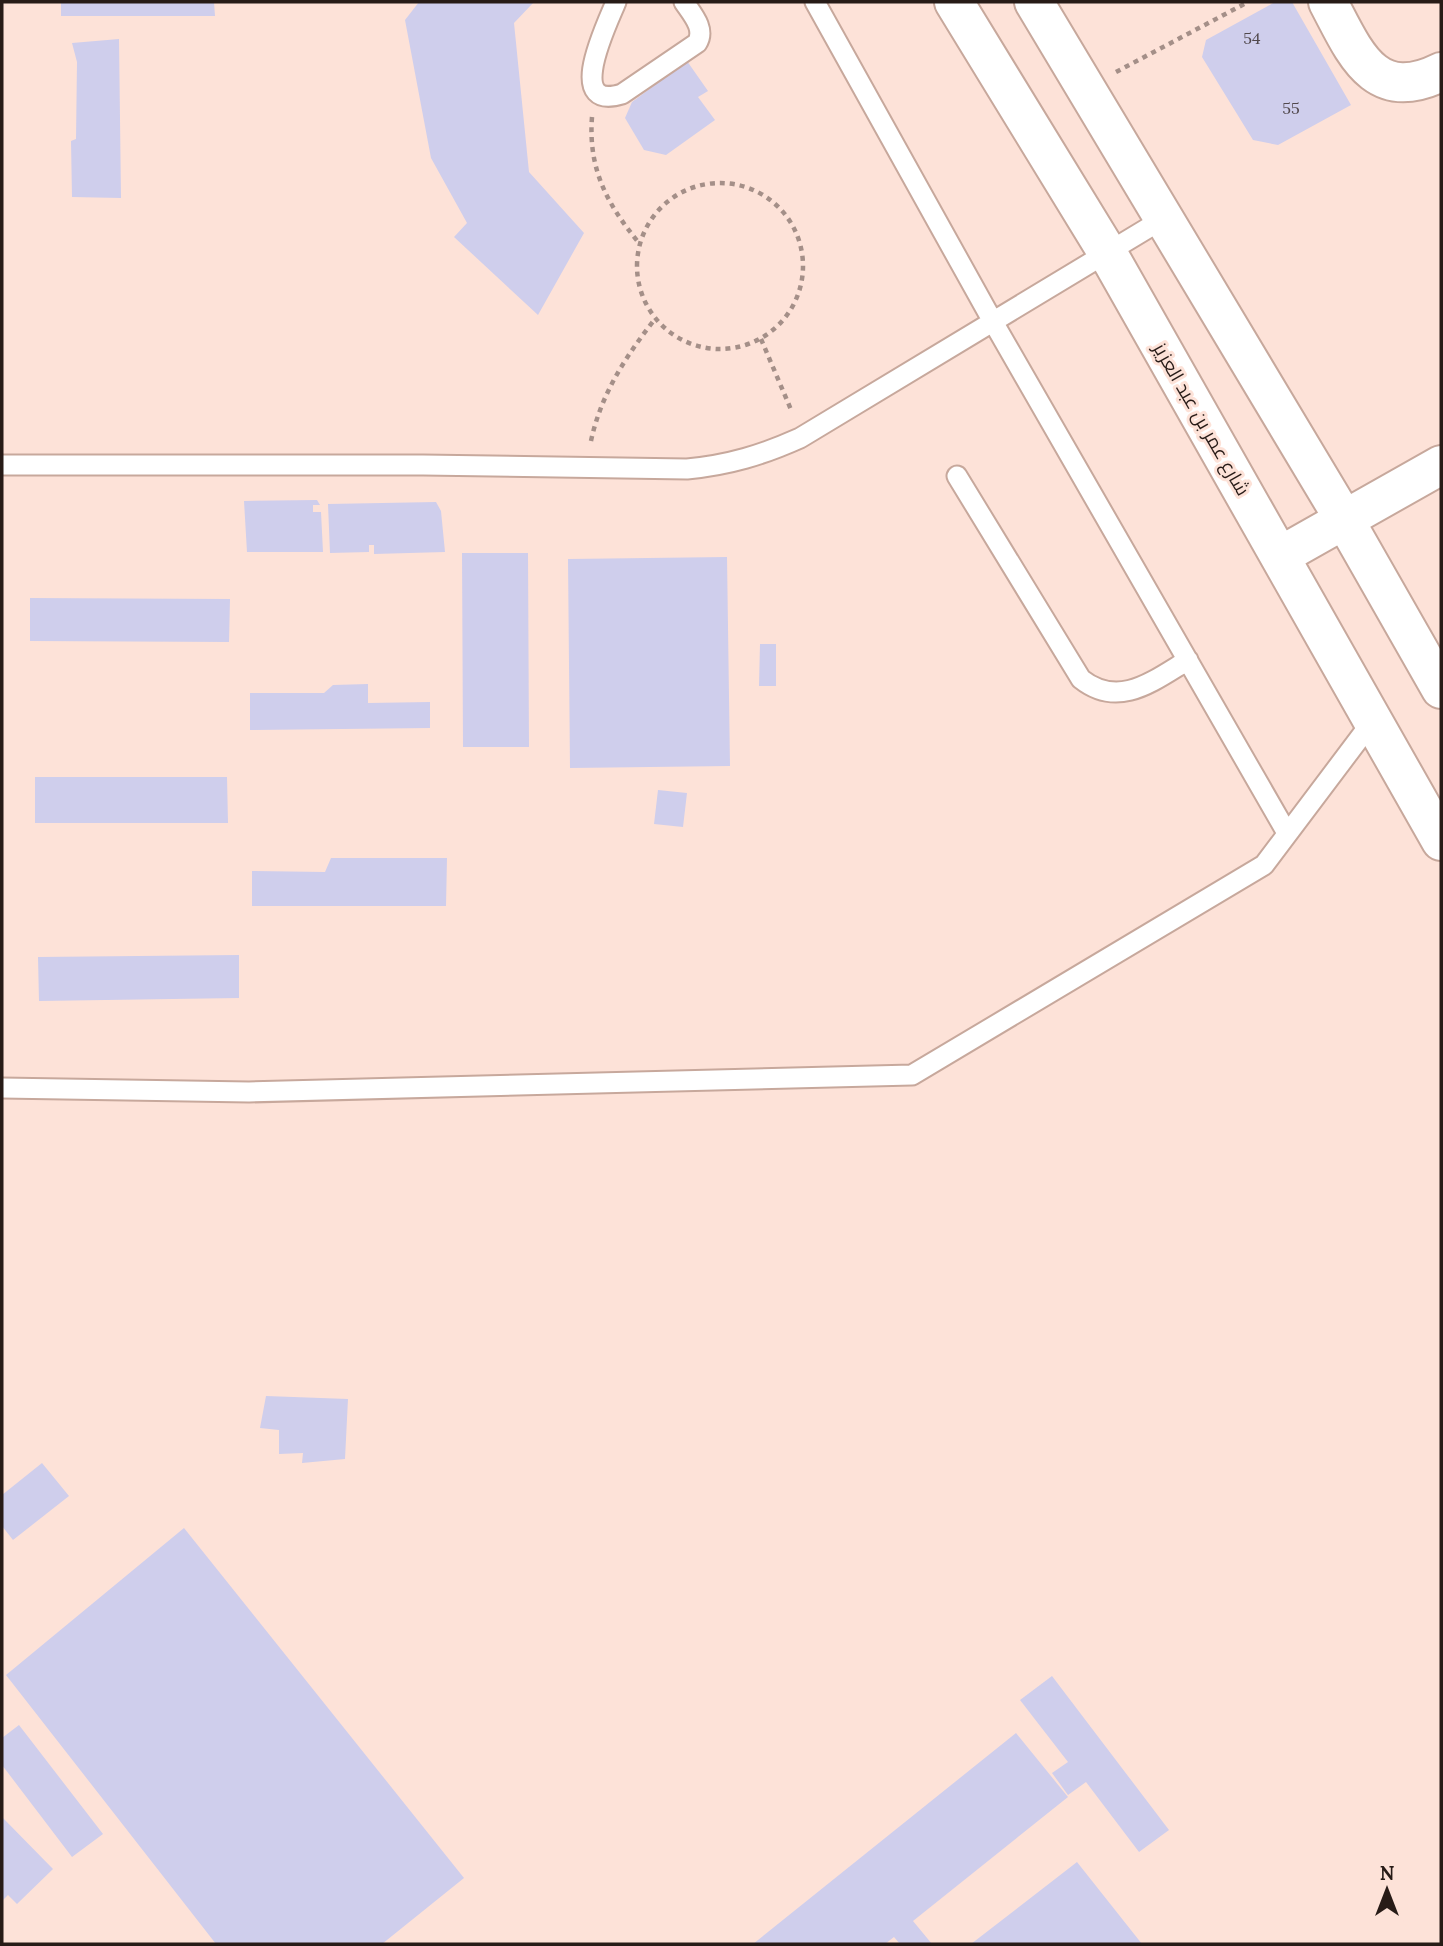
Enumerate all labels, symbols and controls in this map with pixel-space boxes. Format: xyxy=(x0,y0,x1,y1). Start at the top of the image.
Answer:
house number: 54 xyxy=(1243,28,1261,48)
house number: 55 xyxy=(1282,98,1300,118)
street label: شارع عمر بن عبد العزيز xyxy=(1146,338,1255,501)
north arrow xyxy=(1352,1855,1422,1925)
text: N xyxy=(1380,1861,1395,1885)

